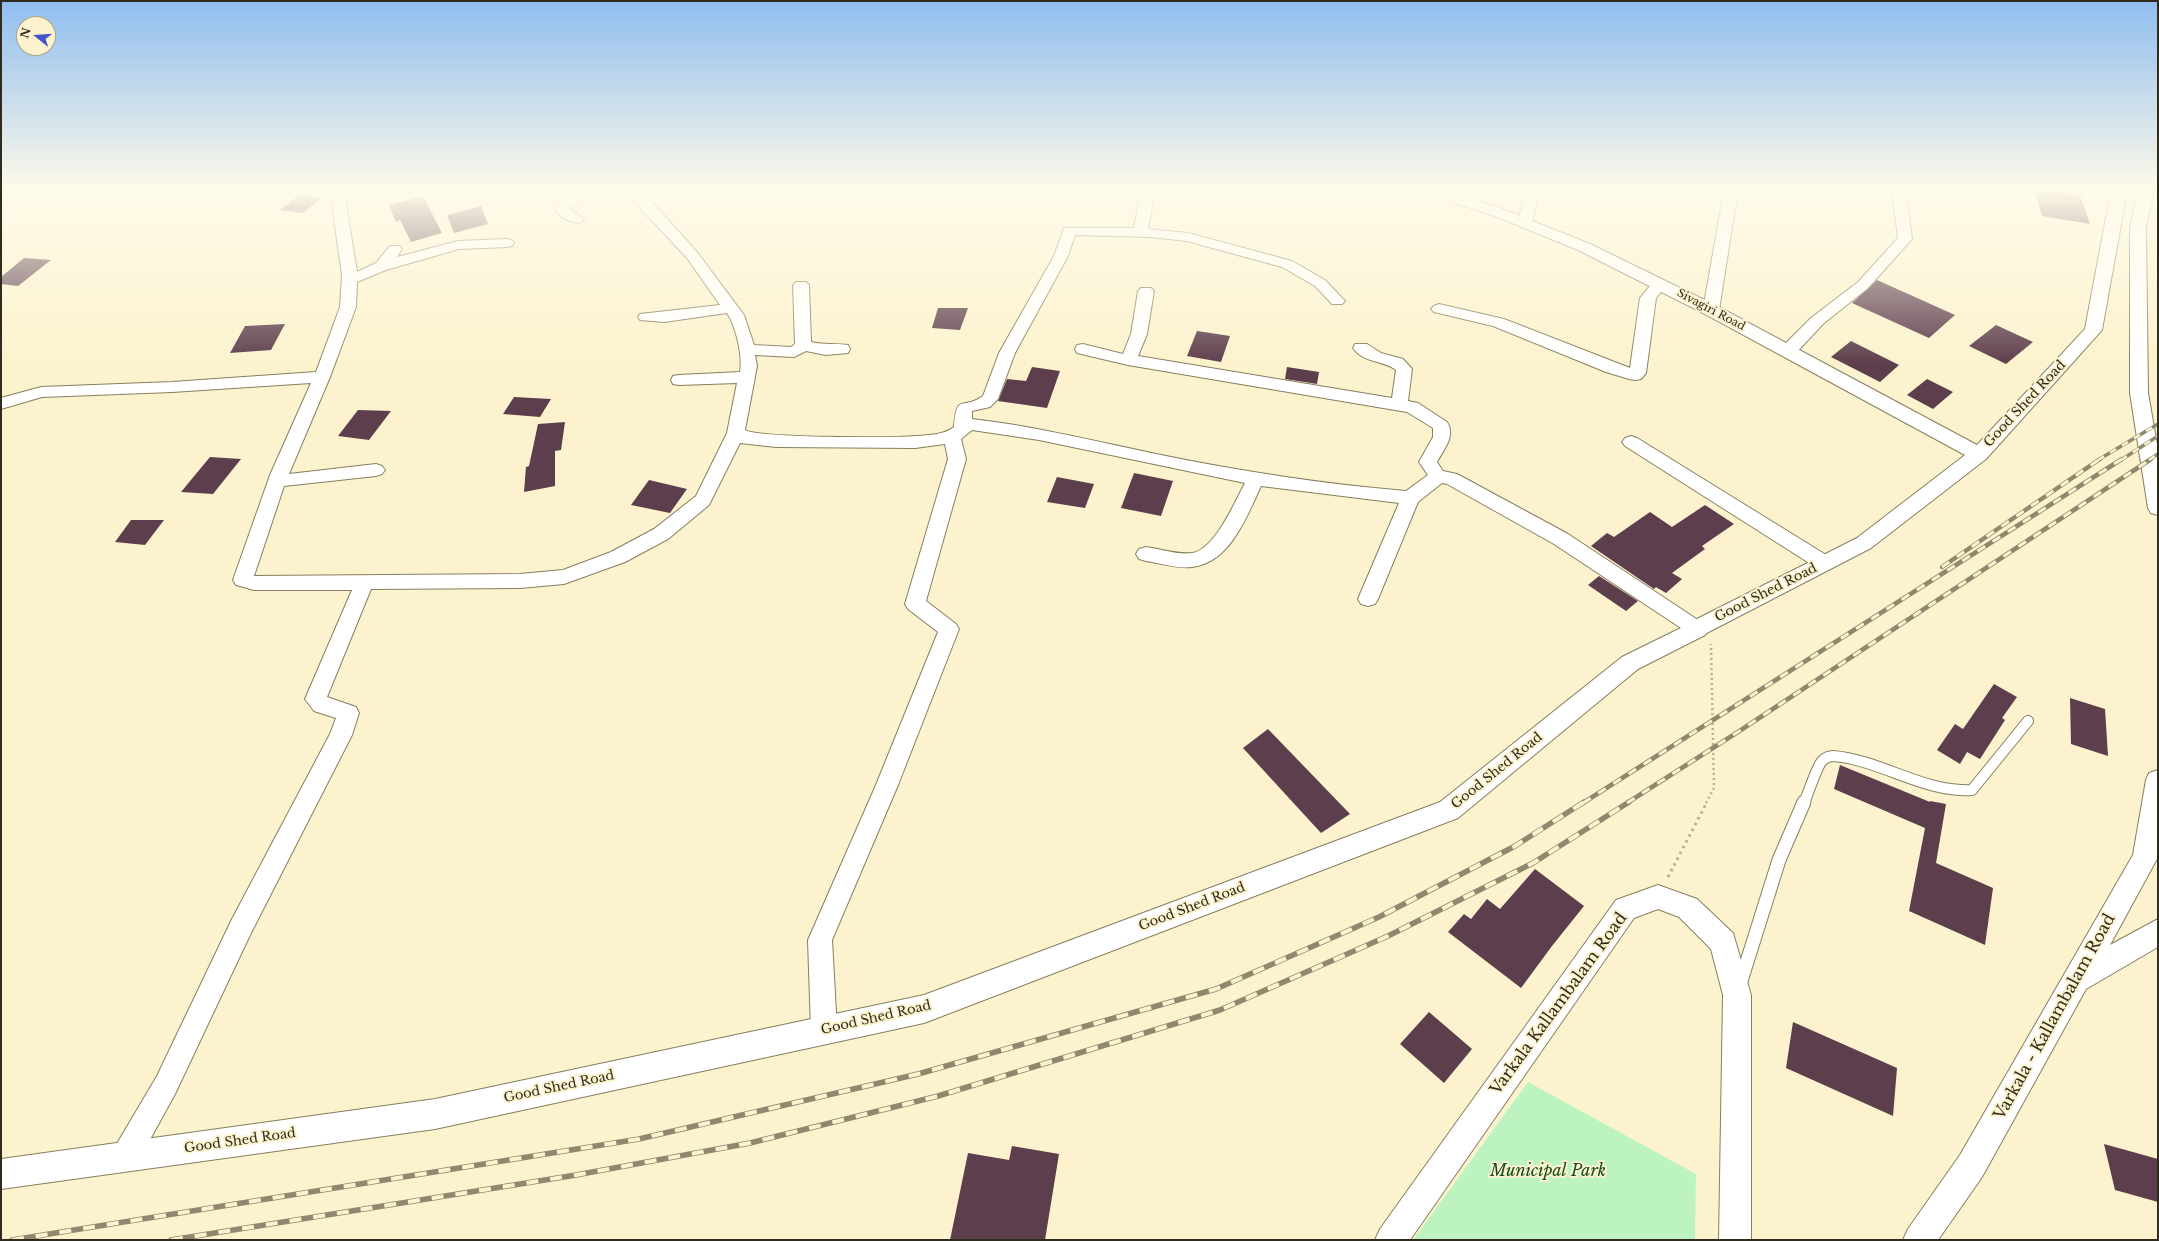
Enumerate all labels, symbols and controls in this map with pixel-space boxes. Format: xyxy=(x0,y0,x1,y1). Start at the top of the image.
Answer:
north arrow xyxy=(16,16,56,56)
text: N xyxy=(17,26,34,40)
street label: Sivagiri Road xyxy=(1675,287,1747,333)
street label: Good Shed Road xyxy=(1981,357,2069,451)
street label: Good Shed Road xyxy=(1712,560,1820,626)
street label: Good Shed Road xyxy=(1448,729,1546,813)
street label: Good Shed Road xyxy=(1137,880,1247,934)
street label: Varkala Kallambalam Road xyxy=(1486,909,1632,1099)
street label: Varkala - Kallambalam Road xyxy=(1990,911,2120,1123)
street label: Good Shed Road xyxy=(819,998,933,1038)
street label: Good Shed Road xyxy=(502,1068,616,1106)
street label: Good Shed Road xyxy=(183,1125,297,1157)
park label: Municipal Park xyxy=(1490,1161,1606,1181)

